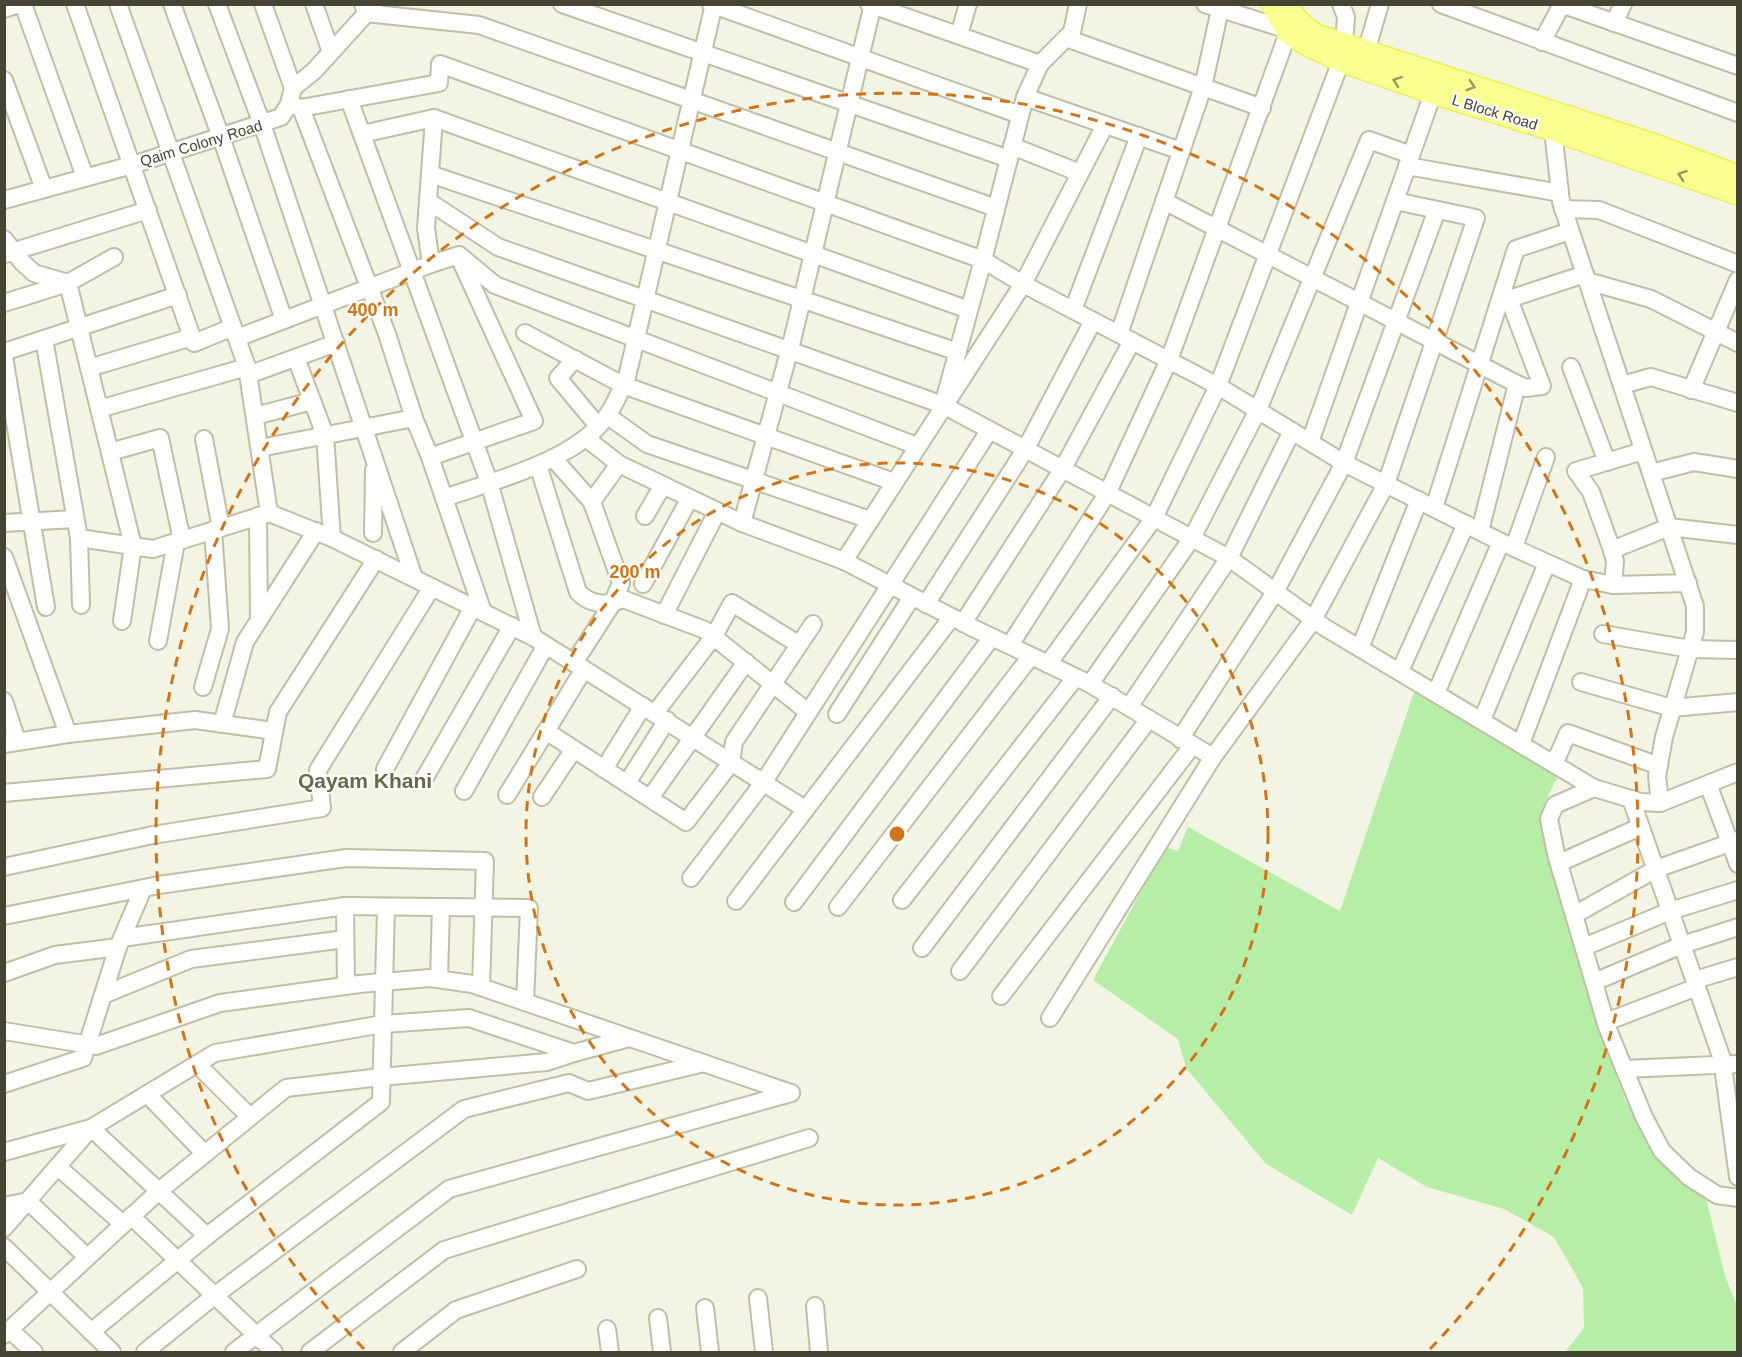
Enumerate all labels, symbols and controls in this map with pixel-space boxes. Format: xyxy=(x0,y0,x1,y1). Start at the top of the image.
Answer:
one-way arrow xyxy=(1393,75,1403,88)
one-way arrow xyxy=(1465,78,1476,91)
street label: L Block Road xyxy=(1450,91,1540,133)
street label: Qaim Colony Road xyxy=(138,116,264,170)
one-way arrow xyxy=(1677,169,1688,182)
text: 400 m xyxy=(347,300,399,320)
text: 200 m xyxy=(609,562,661,582)
district label: Qayam Khani xyxy=(298,769,432,792)
centre of rings xyxy=(887,824,907,844)

